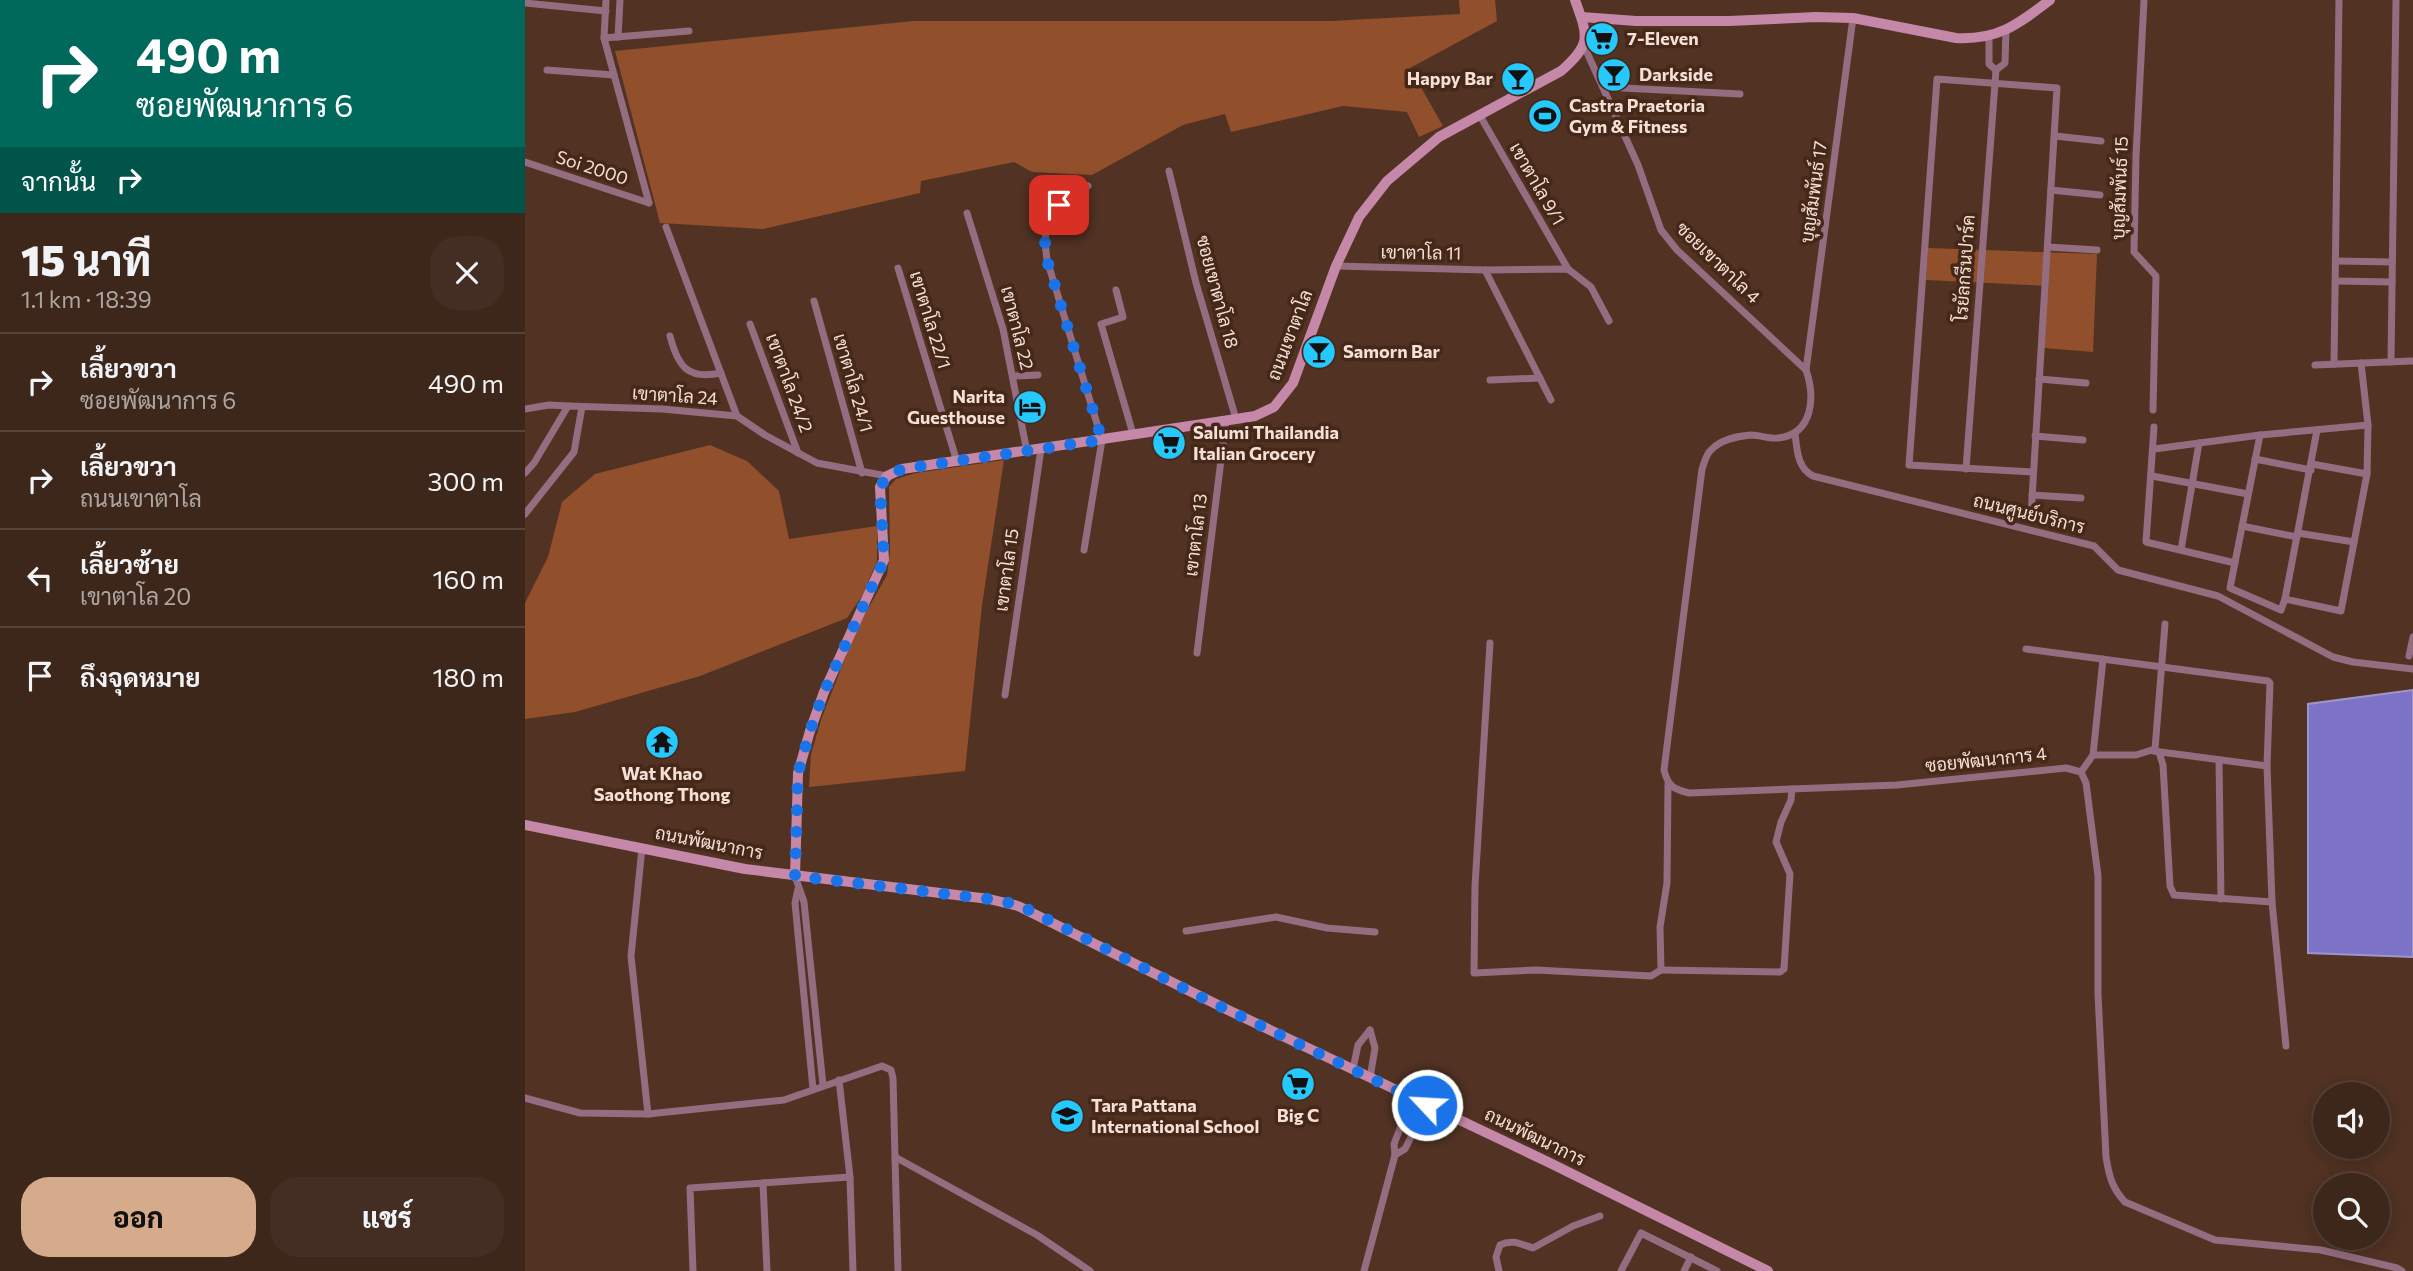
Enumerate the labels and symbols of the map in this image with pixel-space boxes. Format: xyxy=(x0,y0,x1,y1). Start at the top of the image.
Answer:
supermarket icon: 7-Eleven xyxy=(1583,20,1621,58)
place label: 7-Eleven xyxy=(1627,27,1699,49)
bar icon: Darkside xyxy=(1595,56,1633,94)
bar icon: Happy Bar xyxy=(1499,60,1537,98)
place label: Darkside xyxy=(1639,63,1713,85)
place label: Happy Bar xyxy=(1407,67,1494,89)
place label: Castra Praetoria Gym & Fitness xyxy=(1569,94,1705,137)
sports icon: Castra Praetoria Gym & Fitness xyxy=(1526,97,1564,135)
street label: บุญสัมพันธ์ 15 xyxy=(2105,136,2134,240)
street label: เขาตาโล 9/1 xyxy=(1505,138,1571,229)
street label: บุญสัมพันธ์ 17 xyxy=(1794,139,1833,245)
street label: Soi 2000 xyxy=(553,145,631,189)
pin xyxy=(1029,175,1089,235)
street label: โรยัลกรีนปาร์ค xyxy=(1948,214,1979,323)
street label: ซอยเขาตาโล 4 xyxy=(1672,216,1766,308)
street label: ซอยเขาตาโล 18 xyxy=(1192,233,1245,351)
street label: เขาตาโล 11 xyxy=(1380,239,1462,264)
street label: เขาตาโล 22/1 xyxy=(906,268,957,371)
street label: เขาตาโล 22 xyxy=(997,283,1040,372)
street label: ถนนเขาตาโล xyxy=(1261,286,1316,383)
street label: เขาตาโล 24/2 xyxy=(762,330,819,435)
street label: เขาตาโล 24/1 xyxy=(829,331,879,435)
bar icon: Samorn Bar xyxy=(1300,333,1338,371)
place label: Samorn Bar xyxy=(1343,340,1440,362)
street label: เขาตาโล 24 xyxy=(631,380,719,409)
place label: Narita Guesthouse xyxy=(907,385,1005,428)
hotel icon: Narita Guesthouse xyxy=(1011,388,1049,426)
place label: Salumi Thailandia Italian Grocery xyxy=(1193,421,1339,464)
supermarket icon: Salumi Thailandia Italian Grocery xyxy=(1150,424,1188,462)
street label: ถนนศูนย์บริการ xyxy=(1970,488,2088,540)
street label: เขาตาโล 13 xyxy=(1178,492,1211,578)
street label: เขาตาโล 15 xyxy=(988,527,1023,613)
temple icon: Wat Khao Saothong Thong xyxy=(643,723,681,761)
street label: ซอยพัฒนาการ 4 xyxy=(1924,742,2048,776)
place label: Wat Khao Saothong Thong xyxy=(594,762,730,805)
street label: ถนนพัฒนาการ xyxy=(653,821,765,863)
supermarket icon: Big C xyxy=(1279,1065,1317,1103)
position arrow xyxy=(1390,1068,1464,1142)
place label: Tara Pattana International School xyxy=(1091,1094,1259,1137)
school or university icon: Tara Pattana International School xyxy=(1048,1097,1086,1135)
street label: ถนนพัฒนาการ xyxy=(1481,1102,1590,1170)
place label: Big C xyxy=(1277,1104,1319,1126)

